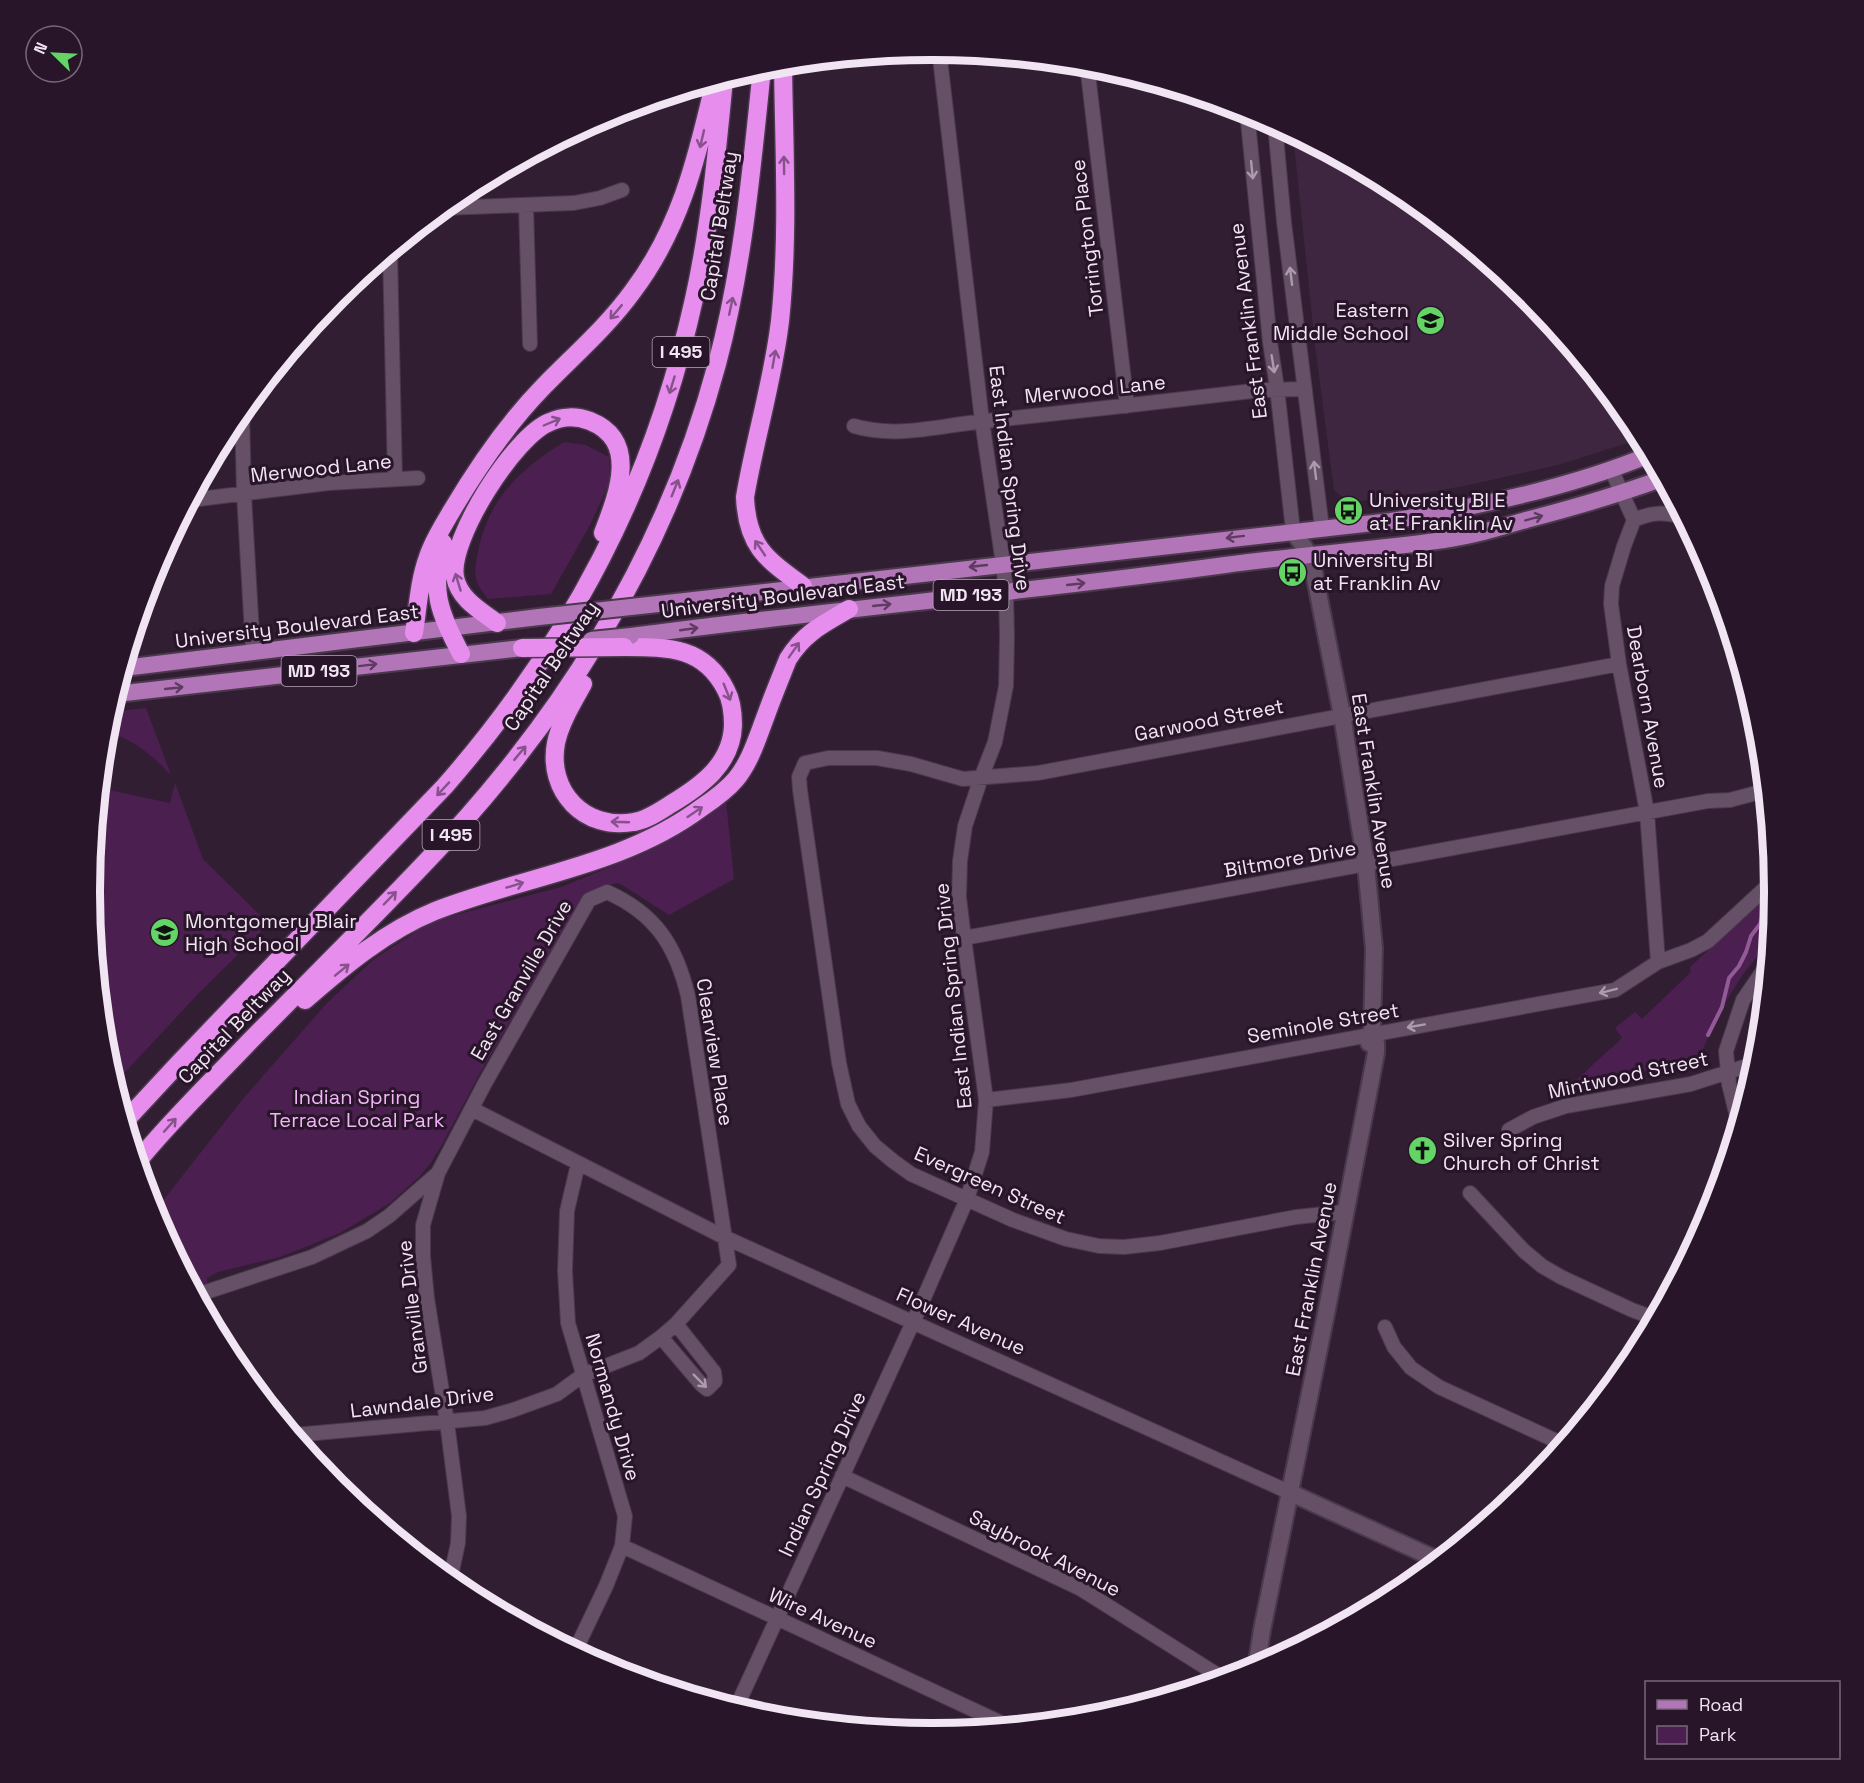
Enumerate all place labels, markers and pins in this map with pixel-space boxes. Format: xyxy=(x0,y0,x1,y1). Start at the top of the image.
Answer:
place label: Eastern Middle School xyxy=(1273,297,1409,346)
school or university icon: Eastern Middle School xyxy=(1414,305,1446,337)
place label: University Bl E at E Franklin Av xyxy=(1369,487,1513,536)
bus stop icon: University Bl E at E Franklin Av xyxy=(1332,495,1364,527)
place label: University Bl at Franklin Av xyxy=(1313,547,1441,596)
bus stop icon: University Bl at Franklin Av xyxy=(1276,556,1308,588)
place label: Montgomery Blair High School xyxy=(185,908,357,957)
school or university icon: Montgomery Blair High School xyxy=(148,916,180,948)
place label: Silver Spring Church of Christ xyxy=(1443,1127,1600,1176)
church icon: Silver Spring Church of Christ xyxy=(1406,1135,1438,1167)

